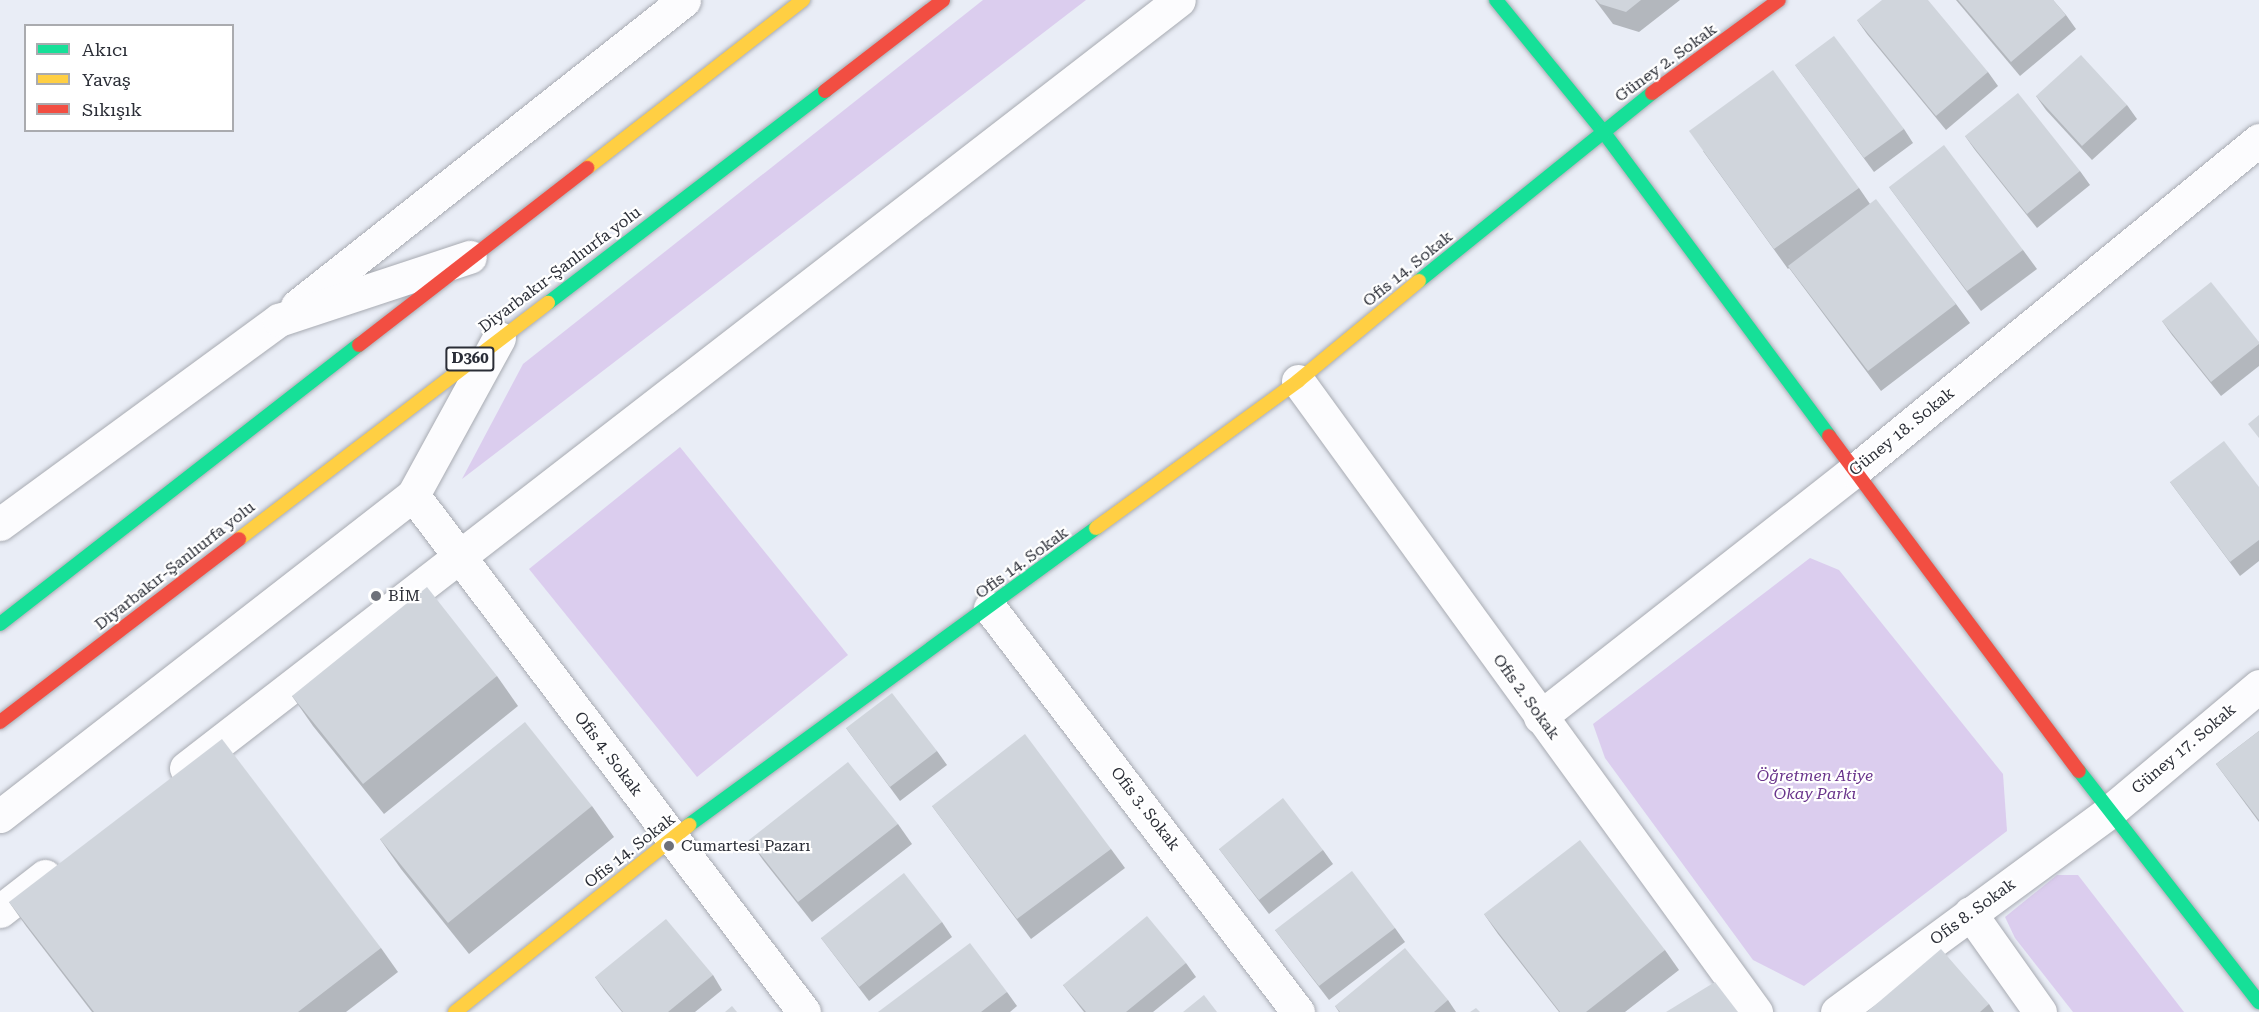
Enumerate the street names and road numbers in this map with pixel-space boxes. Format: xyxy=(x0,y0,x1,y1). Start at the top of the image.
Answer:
street label: Güney 2. Sokak xyxy=(1611,20,1721,106)
street label: Diyarbakır-Şanlıurfa yolu xyxy=(475,203,645,337)
street label: Ofis 14. Sokak xyxy=(1359,227,1457,311)
road number: D360 xyxy=(444,347,496,371)
street label: Güney 18. Sokak xyxy=(1846,384,1958,480)
street label: Diyarbakır-Şanlıurfa yolu xyxy=(91,498,259,634)
street label: Ofis 14. Sokak xyxy=(972,523,1072,603)
street label: Ofis 2. Sokak xyxy=(1489,651,1563,743)
street label: Güney 17. Sokak xyxy=(2128,700,2240,798)
street label: Ofis 4. Sokak xyxy=(570,708,646,800)
street label: Ofis 3. Sokak xyxy=(1106,763,1184,855)
street label: Ofis 14. Sokak xyxy=(581,810,679,892)
street label: Ofis 8. Sokak xyxy=(1927,875,2019,949)

